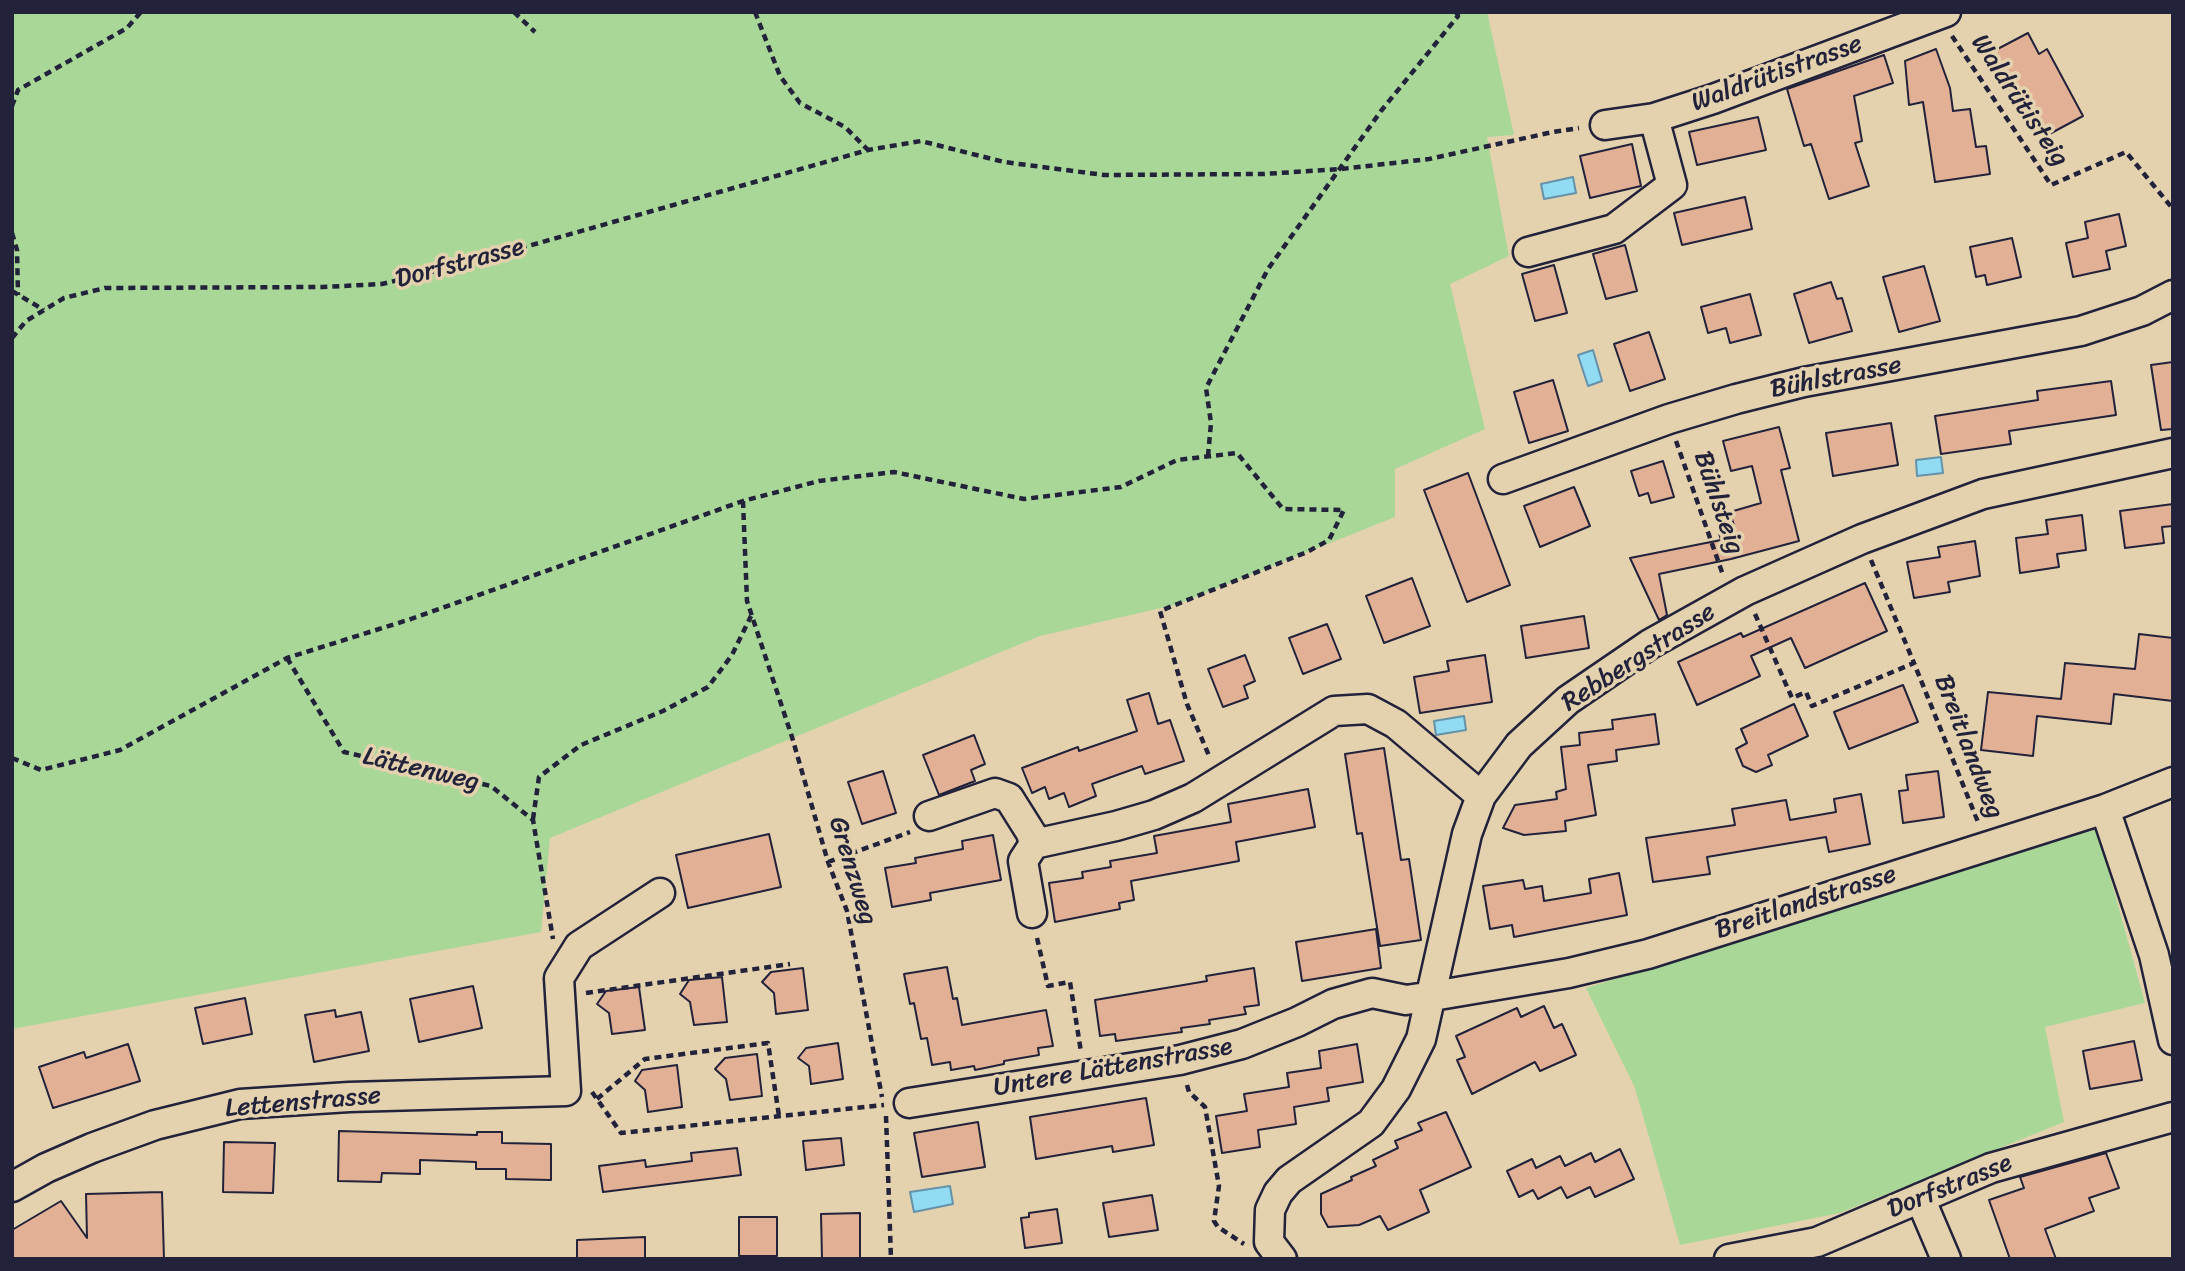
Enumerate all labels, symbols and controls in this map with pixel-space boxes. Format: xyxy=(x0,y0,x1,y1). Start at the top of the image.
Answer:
street label: Waldrütistrasse xyxy=(1687,29,1867,119)
street label: Waldrütisteig xyxy=(1963,29,2075,173)
street label: Dorfstrasse xyxy=(392,232,528,296)
street label: Bühlstrasse xyxy=(1768,350,1904,406)
street label: Bühlsteig xyxy=(1686,447,1750,559)
street label: Rebbergstrasse xyxy=(1556,597,1722,719)
street label: Breitlandweg xyxy=(1926,671,2010,823)
street label: Lättenweg xyxy=(360,741,482,799)
street label: Grenzweg xyxy=(821,813,883,929)
street label: Breitlandstrasse xyxy=(1711,859,1901,947)
street label: Untere Lättenstrasse xyxy=(991,1032,1235,1104)
street label: Lettenstrasse xyxy=(224,1081,382,1125)
street label: Dorfstrasse xyxy=(1883,1148,2017,1226)

